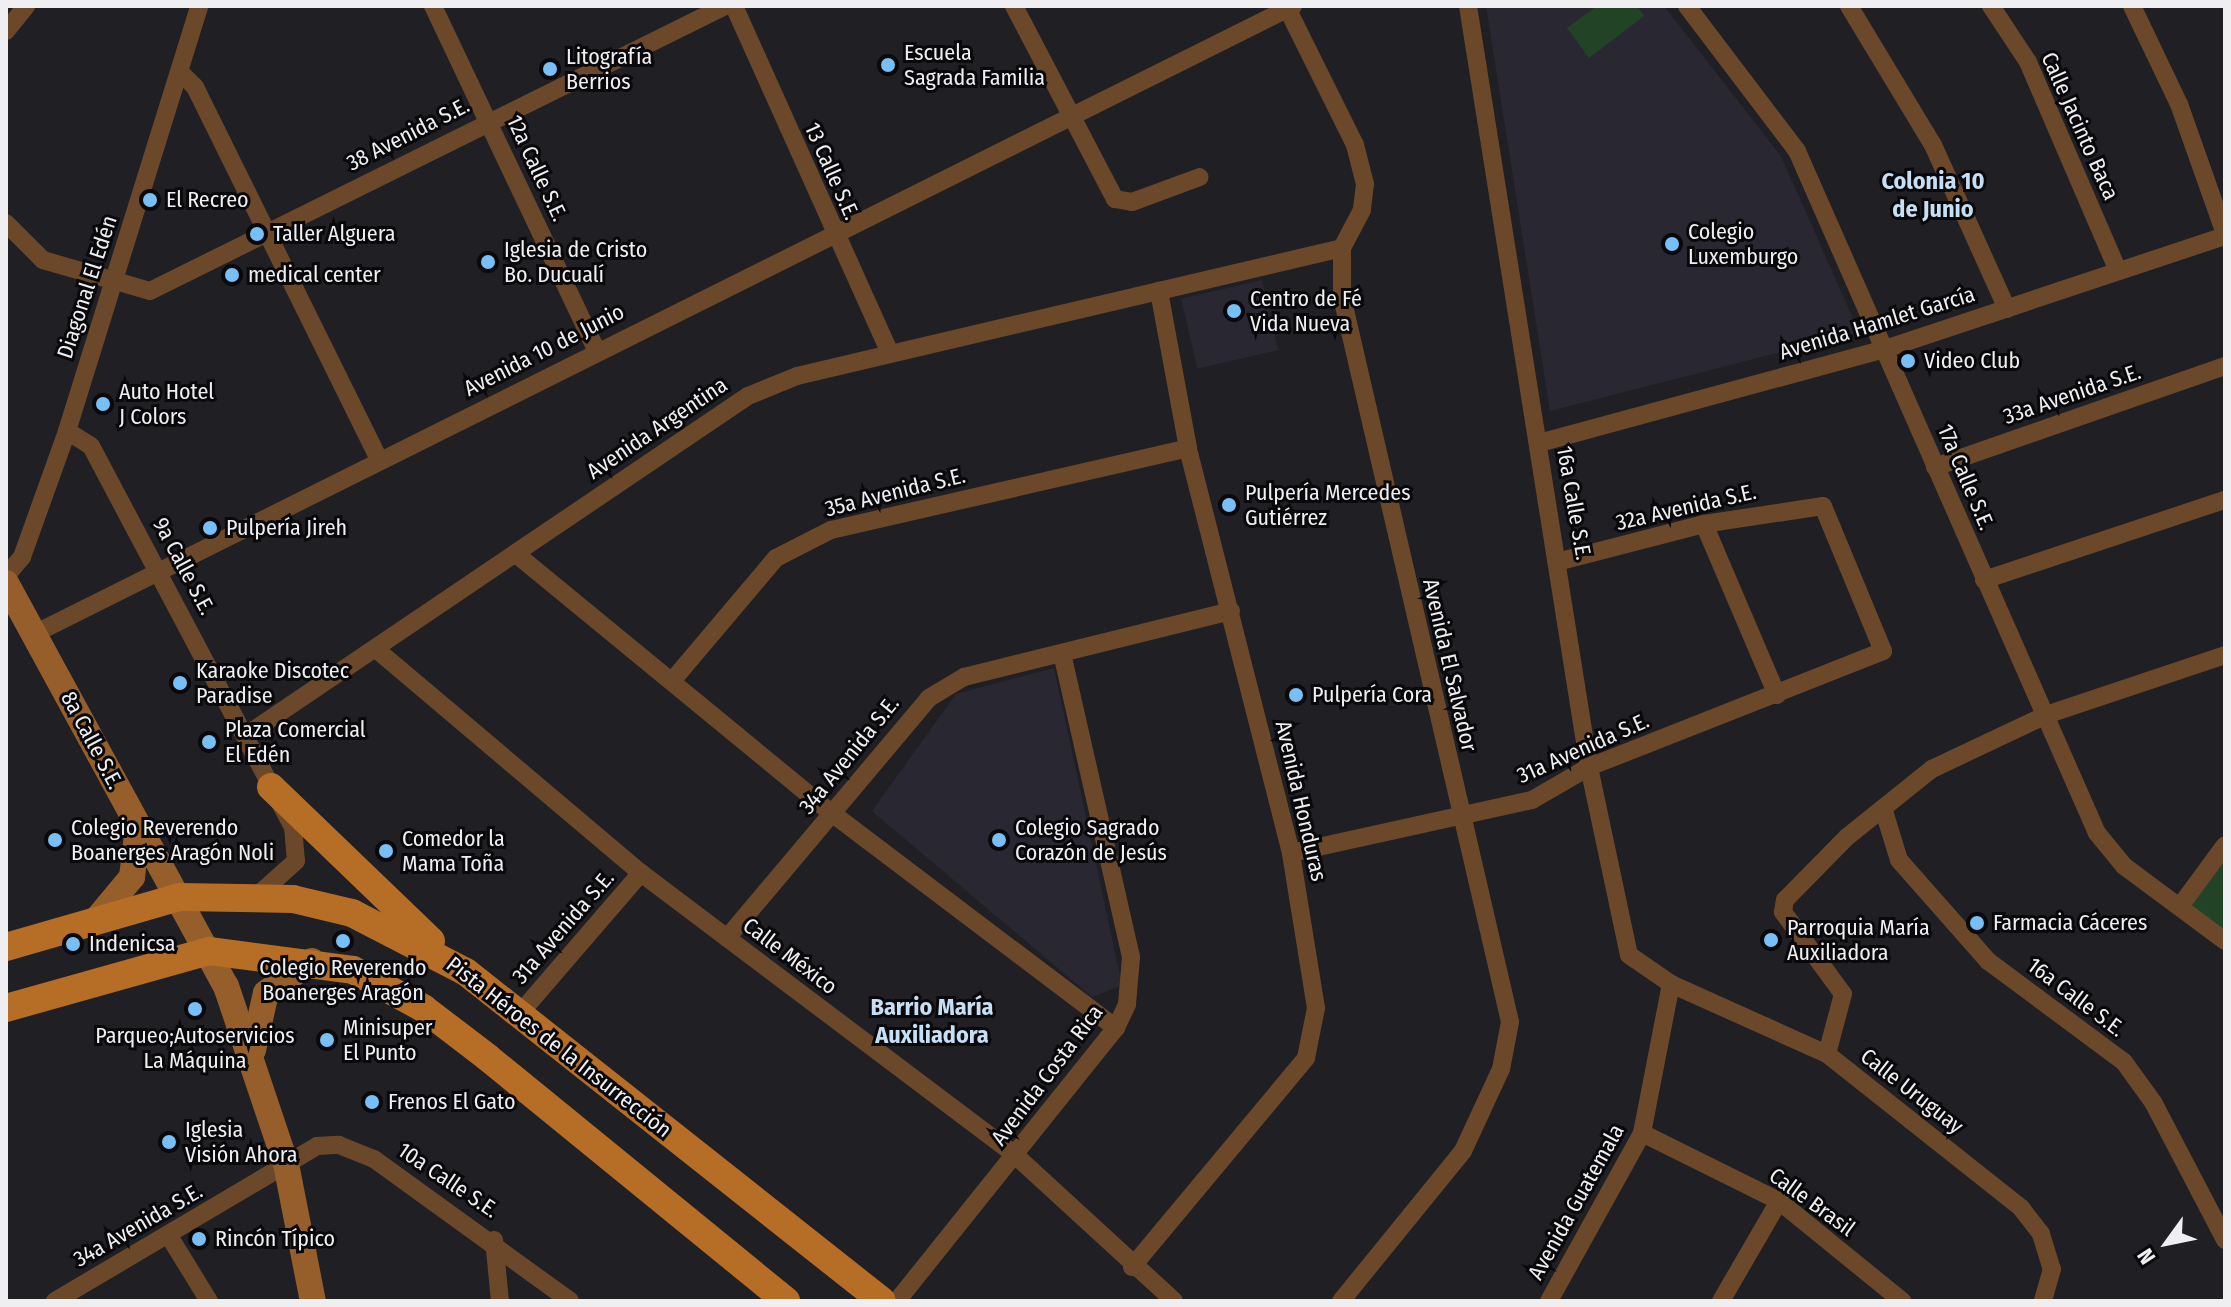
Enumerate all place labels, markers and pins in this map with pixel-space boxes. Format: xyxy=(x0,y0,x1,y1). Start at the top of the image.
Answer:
place label: Escuela Sagrada Familia xyxy=(904,39,1045,90)
place label: Litografía Berrios xyxy=(566,43,652,94)
marker: Escuela Sagrada Familia xyxy=(879,56,897,74)
marker: Litografía Berrios xyxy=(541,60,559,78)
place label: El Recreo xyxy=(166,187,249,213)
marker: El Recreo xyxy=(141,191,159,209)
place label: Colegio Luxemburgo xyxy=(1688,218,1798,270)
place label: Taller Alguera xyxy=(273,221,396,247)
marker: Taller Alguera xyxy=(248,225,266,243)
marker: Colegio Luxemburgo xyxy=(1663,235,1681,253)
place label: Iglesia de Cristo Bo. Ducualí xyxy=(504,236,647,288)
marker: Iglesia de Cristo Bo. Ducualí xyxy=(479,253,497,271)
place label: medical center xyxy=(248,262,381,288)
marker: medical center xyxy=(223,266,241,284)
place label: Centro de Fé Vida Nueva xyxy=(1250,285,1362,336)
marker: Centro de Fé Vida Nueva xyxy=(1225,302,1243,320)
place label: Video Club xyxy=(1924,348,2020,374)
marker: Video Club xyxy=(1899,352,1917,370)
place label: Auto Hotel J Colors xyxy=(119,378,214,430)
marker: Auto Hotel J Colors xyxy=(94,395,112,413)
place label: Pulpería Mercedes Gutiérrez xyxy=(1245,479,1411,530)
marker: Pulpería Mercedes Gutiérrez xyxy=(1220,496,1238,514)
place label: Pulpería Jireh xyxy=(226,515,347,541)
marker: Pulpería Jireh xyxy=(201,519,219,537)
place label: Karaoke Discotec Paradise xyxy=(196,657,349,708)
marker: Karaoke Discotec Paradise xyxy=(171,674,189,692)
place label: Pulpería Cora xyxy=(1312,682,1432,708)
marker: Pulpería Cora xyxy=(1287,686,1305,704)
place label: Plaza Comercial El Edén xyxy=(225,716,366,768)
marker: Plaza Comercial El Edén xyxy=(200,733,218,751)
place label: Colegio Reverendo Boanerges Aragón Noli xyxy=(71,814,274,866)
place label: Colegio Sagrado Corazón de Jesús xyxy=(1015,814,1167,866)
place label: Comedor la Mama Toña xyxy=(402,825,505,876)
marker: Colegio Reverendo Boanerges Aragón Noli xyxy=(46,831,64,849)
marker: Colegio Sagrado Corazón de Jesús xyxy=(990,831,1008,849)
marker: Comedor la Mama Toña xyxy=(377,842,395,860)
place label: Farmacia Cáceres xyxy=(1993,910,2147,936)
place label: Parroquia María Auxiliadora xyxy=(1787,914,1930,966)
marker: Farmacia Cáceres xyxy=(1968,914,1986,932)
place label: Indenicsa xyxy=(89,931,176,957)
marker: Parroquia María Auxiliadora xyxy=(1762,931,1780,949)
marker: Colegio Reverendo Boanerges Aragón xyxy=(334,932,352,950)
marker: Indenicsa xyxy=(64,935,82,953)
place label: Colegio Reverendo Boanerges Aragón xyxy=(259,954,427,1006)
marker: Parqueo;Autoservicios La Máquina xyxy=(186,1000,204,1018)
place label: Minisuper El Punto xyxy=(343,1014,432,1066)
place label: Parqueo;Autoservicios La Máquina xyxy=(95,1022,295,1074)
marker: Minisuper El Punto xyxy=(318,1031,336,1049)
place label: Frenos El Gato xyxy=(388,1089,515,1115)
marker: Frenos El Gato xyxy=(363,1093,381,1111)
place label: Iglesia Visión Ahora xyxy=(185,1116,298,1168)
marker: Iglesia Visión Ahora xyxy=(160,1133,178,1151)
place label: Rincón Típico xyxy=(215,1226,335,1252)
marker: Rincón Típico xyxy=(190,1230,208,1248)

